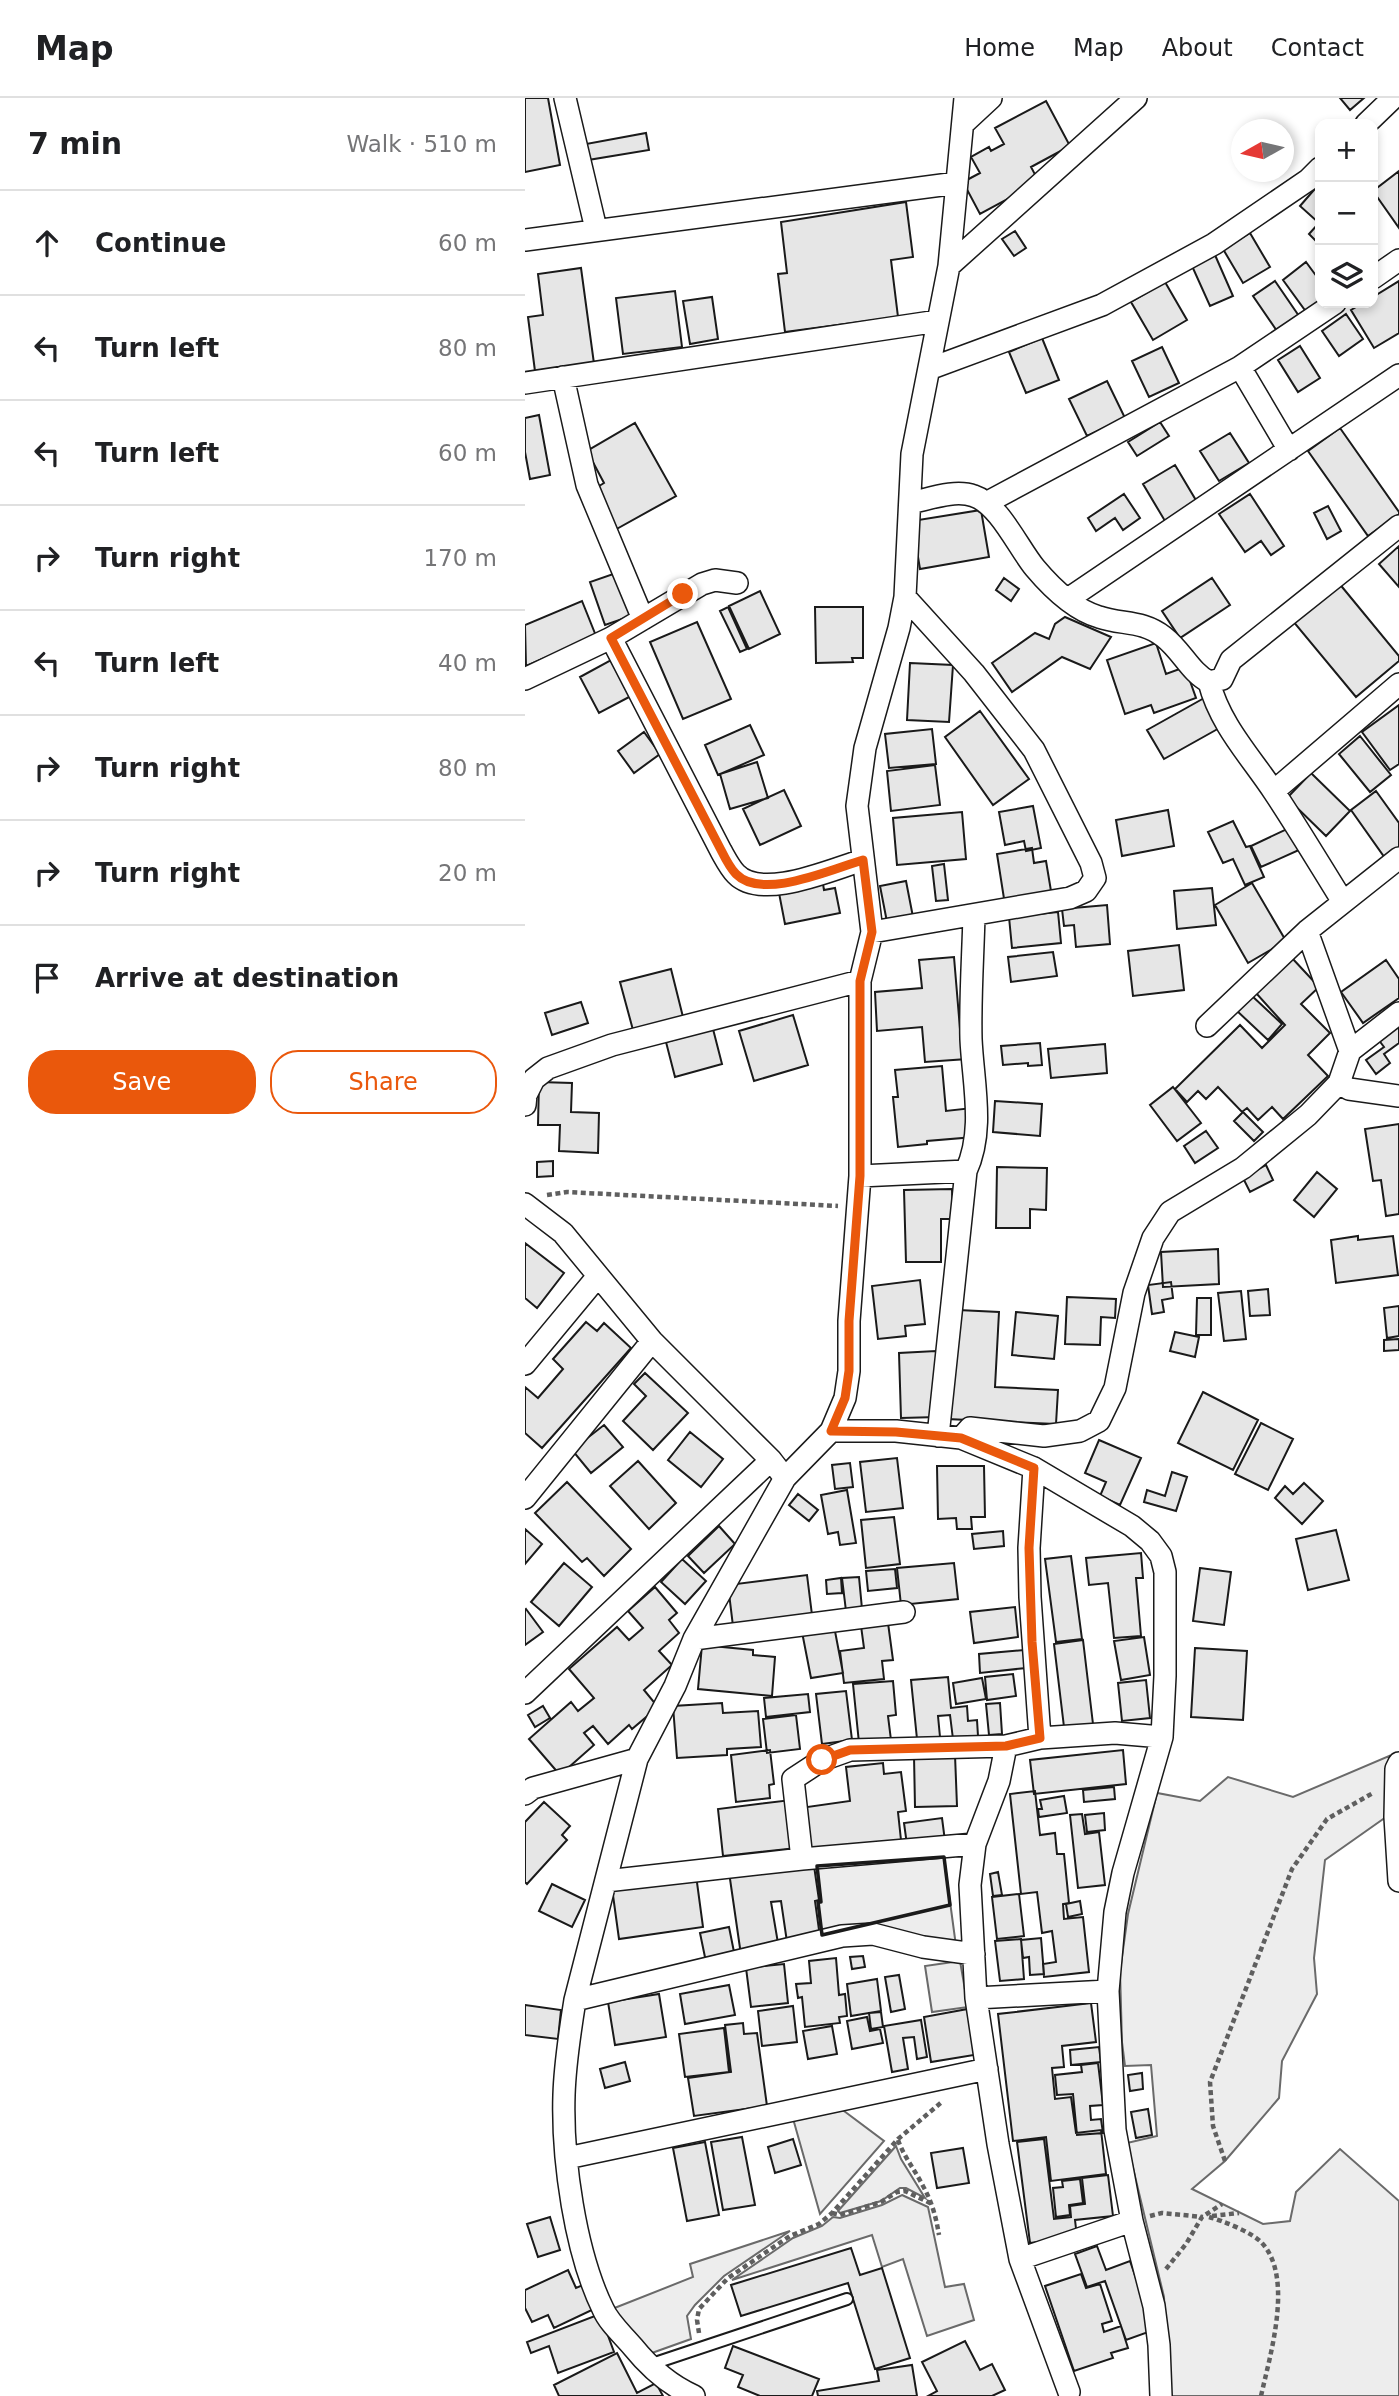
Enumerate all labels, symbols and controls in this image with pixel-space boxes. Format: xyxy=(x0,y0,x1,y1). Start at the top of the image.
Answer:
text: Map xyxy=(35,29,114,68)
text: Home xyxy=(964,34,1035,62)
text: Map xyxy=(1073,34,1124,62)
text: About xyxy=(1162,34,1233,62)
text: Contact xyxy=(1271,34,1364,62)
north arrow xyxy=(1231,119,1294,182)
map controls xyxy=(1315,119,1378,308)
button: + xyxy=(1315,119,1378,182)
text: 7 min xyxy=(28,126,122,161)
text: Walk · 510 m xyxy=(346,131,497,157)
button: − xyxy=(1315,182,1378,245)
icon: ahead xyxy=(28,224,66,262)
text: Continue xyxy=(95,228,226,258)
text: 60 m xyxy=(438,230,497,256)
button: layers xyxy=(1315,245,1378,308)
icon: left xyxy=(28,329,66,367)
text: Turn left xyxy=(95,333,219,363)
text: 80 m xyxy=(438,335,497,361)
icon: left xyxy=(28,434,66,472)
text: Turn left xyxy=(95,438,219,468)
text: 60 m xyxy=(438,440,497,466)
icon: right xyxy=(28,539,66,577)
text: Turn right xyxy=(95,543,240,573)
text: 170 m xyxy=(423,545,497,571)
route end xyxy=(667,578,698,609)
icon: left xyxy=(28,644,66,682)
text: Turn left xyxy=(95,648,219,678)
text: 40 m xyxy=(438,650,497,676)
icon: right xyxy=(28,749,66,787)
text: Turn right xyxy=(95,753,240,783)
text: 80 m xyxy=(438,755,497,781)
icon: right xyxy=(28,854,66,892)
text: Turn right xyxy=(95,858,240,888)
text: 20 m xyxy=(438,860,497,886)
icon: arrive xyxy=(28,959,66,997)
text: Arrive at destination xyxy=(95,963,399,993)
button: Save xyxy=(28,1050,256,1114)
button: Share xyxy=(270,1050,497,1114)
route start xyxy=(806,1744,837,1775)

